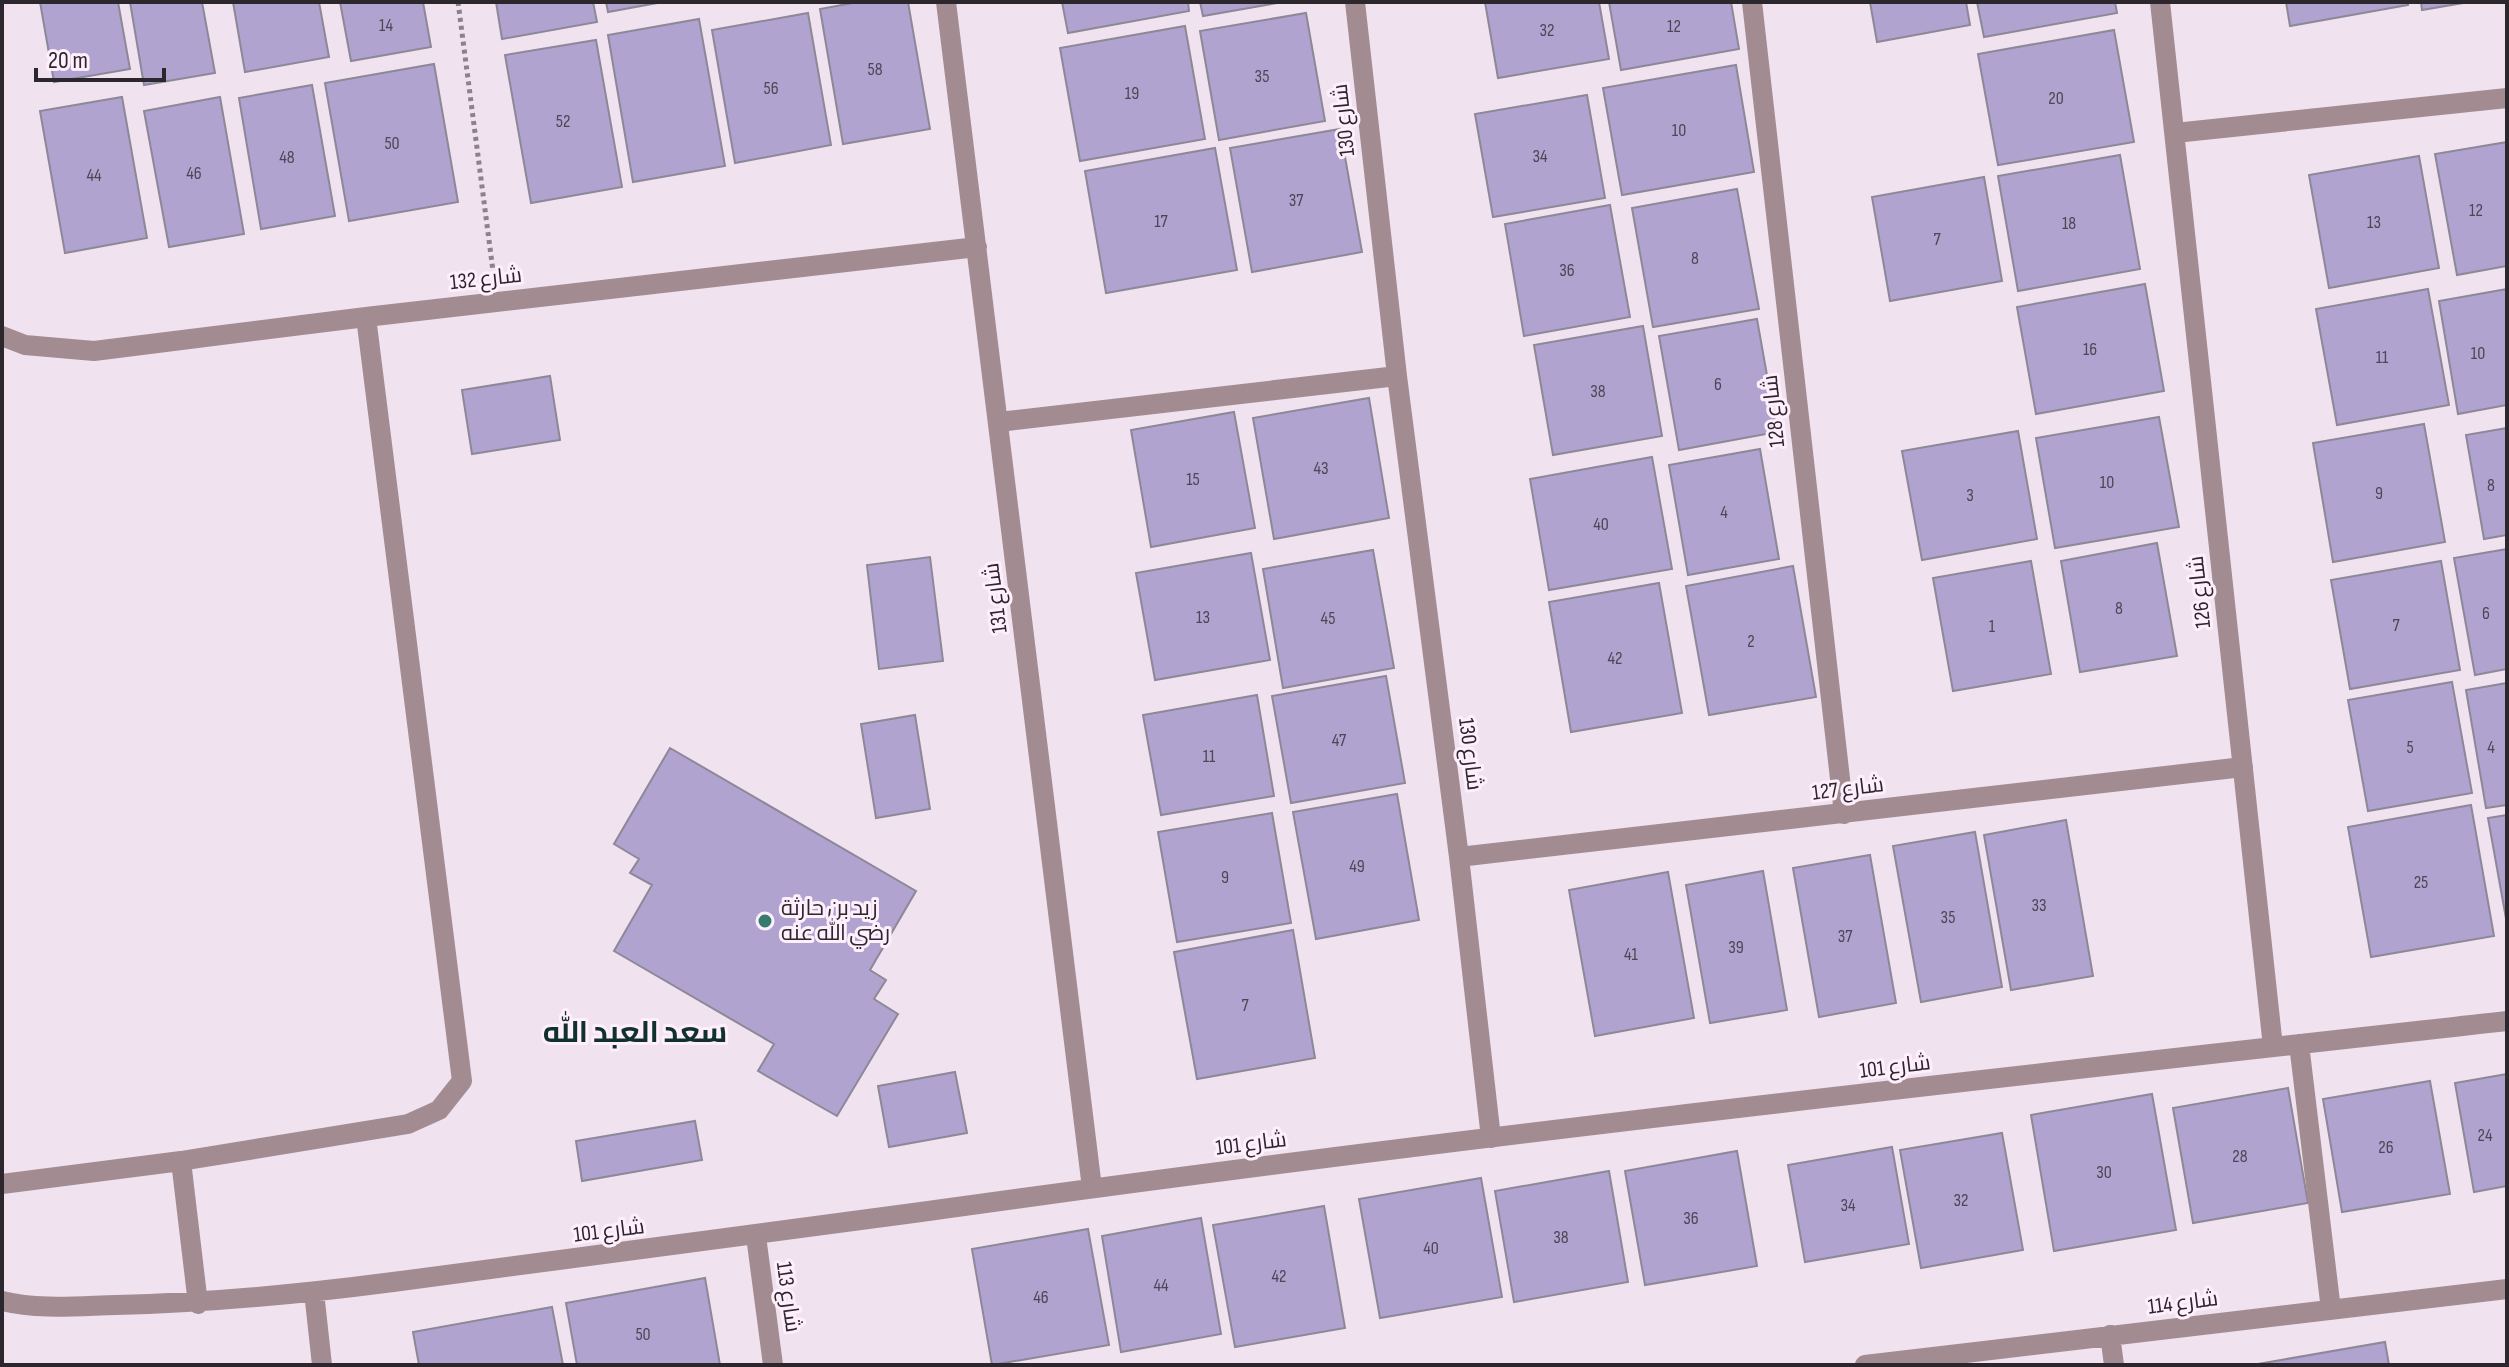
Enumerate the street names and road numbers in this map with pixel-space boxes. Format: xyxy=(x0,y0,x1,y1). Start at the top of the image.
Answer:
street label: شارع 130 xyxy=(1327,82,1361,158)
street label: شارع 132 xyxy=(449,262,523,296)
street label: شارع 128 xyxy=(1757,373,1791,449)
street label: شارع 126 xyxy=(2183,554,2217,630)
street label: شارع 131 xyxy=(978,561,1014,635)
street label: شارع 130 xyxy=(1452,716,1488,792)
street label: شارع 127 xyxy=(1811,771,1885,807)
street label: شارع 101 xyxy=(1858,1049,1932,1085)
street label: شارع 101 xyxy=(1214,1126,1288,1162)
street label: شارع 101 xyxy=(572,1213,646,1249)
street label: شارع 113 xyxy=(770,1260,806,1334)
street label: شارع 114 xyxy=(2146,1285,2220,1321)

